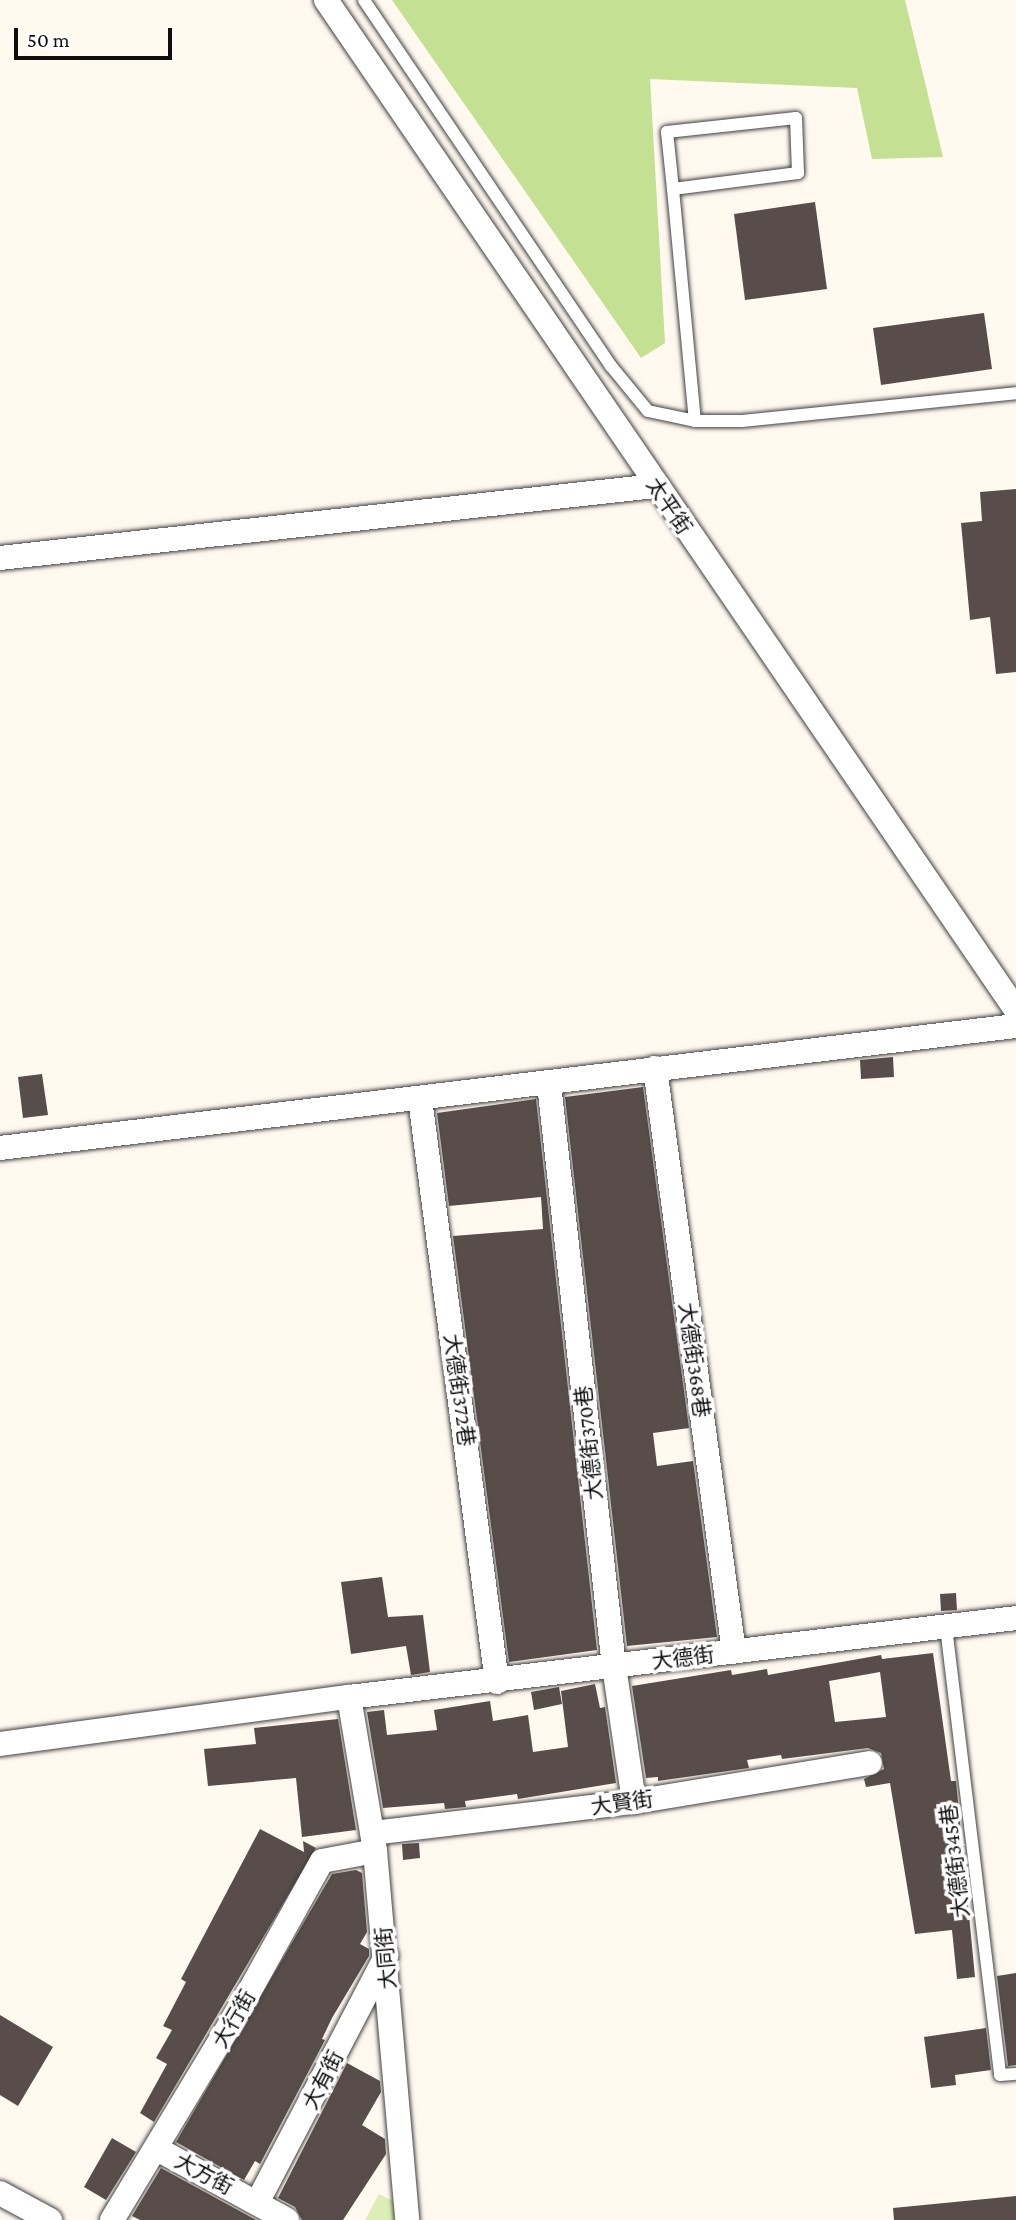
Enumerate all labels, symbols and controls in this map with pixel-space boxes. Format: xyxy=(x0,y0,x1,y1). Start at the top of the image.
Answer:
scale bar xyxy=(18,14,175,58)
text: 50 m xyxy=(27,28,70,52)
street label: 太平街 xyxy=(641,473,697,539)
street label: 大德街368巷 xyxy=(673,1301,715,1419)
street label: 大德街372巷 xyxy=(439,1332,479,1448)
street label: 大德街370巷 xyxy=(570,1384,608,1502)
street label: 大德街 xyxy=(650,1642,716,1674)
street label: 大賢街 xyxy=(589,1786,655,1820)
street label: 大德街345巷 xyxy=(936,1803,974,1919)
street label: 大同街 xyxy=(371,1926,401,1990)
street label: 大行街 xyxy=(207,1985,261,2053)
street label: 大有街 xyxy=(297,2046,349,2114)
street label: 大方街 xyxy=(170,2148,238,2200)

